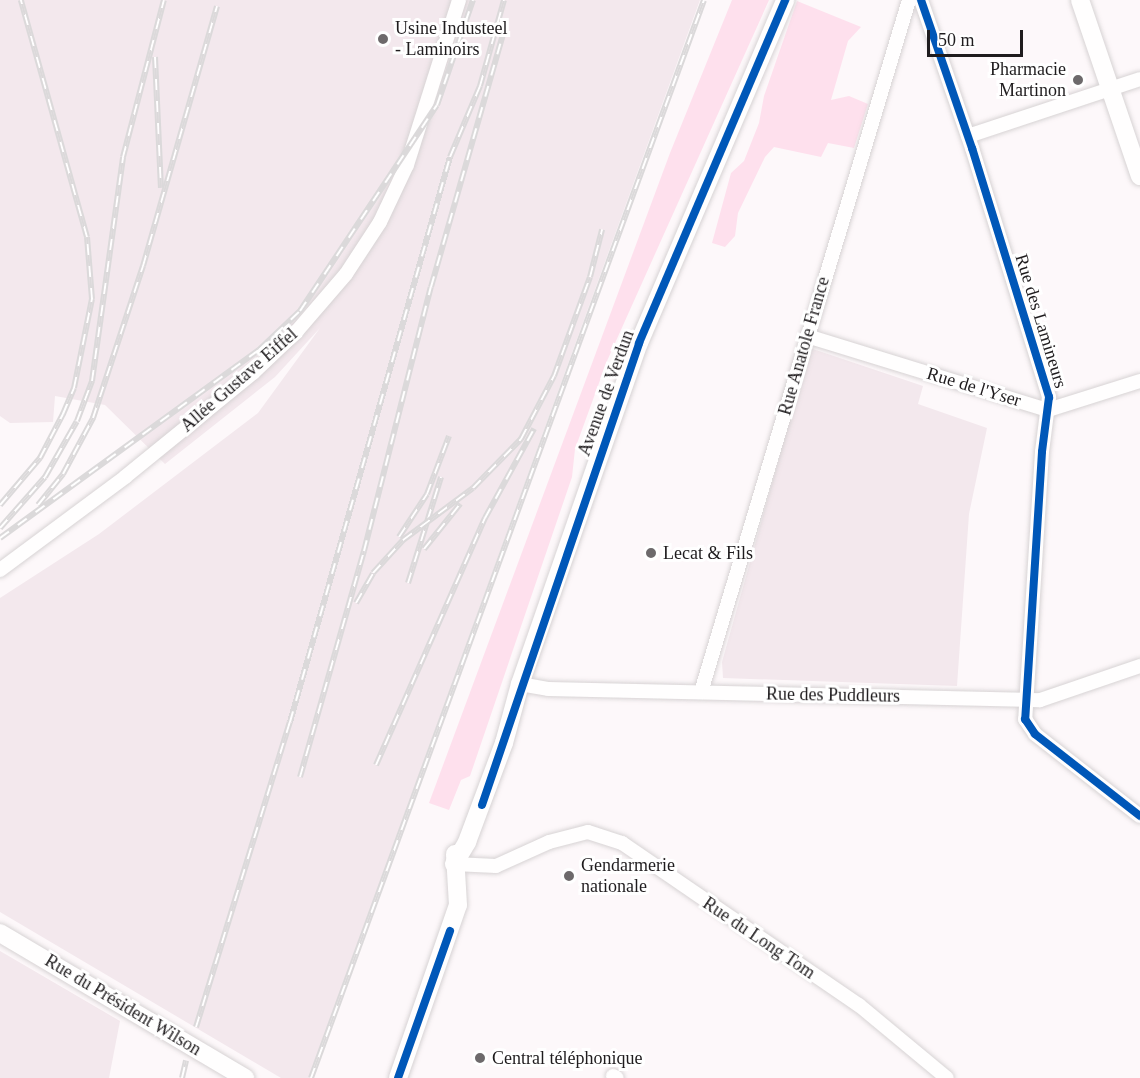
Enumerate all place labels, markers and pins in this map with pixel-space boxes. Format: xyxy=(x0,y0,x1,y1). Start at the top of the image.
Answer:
place label: Usine Industeel - Laminoirs xyxy=(395,18,507,60)
marker: Usine Industeel - Laminoirs xyxy=(376,32,390,46)
place label: Pharmacie Martinon xyxy=(990,59,1066,101)
marker: Pharmacie Martinon xyxy=(1071,73,1085,87)
place label: Lecat & Fils xyxy=(663,542,753,564)
marker: Lecat & Fils xyxy=(644,546,658,560)
place label: Gendarmerie nationale xyxy=(581,855,675,898)
marker: Gendarmerie nationale xyxy=(562,869,576,883)
place label: Central téléphonique xyxy=(492,1047,642,1069)
marker: Central téléphonique xyxy=(473,1051,487,1065)

